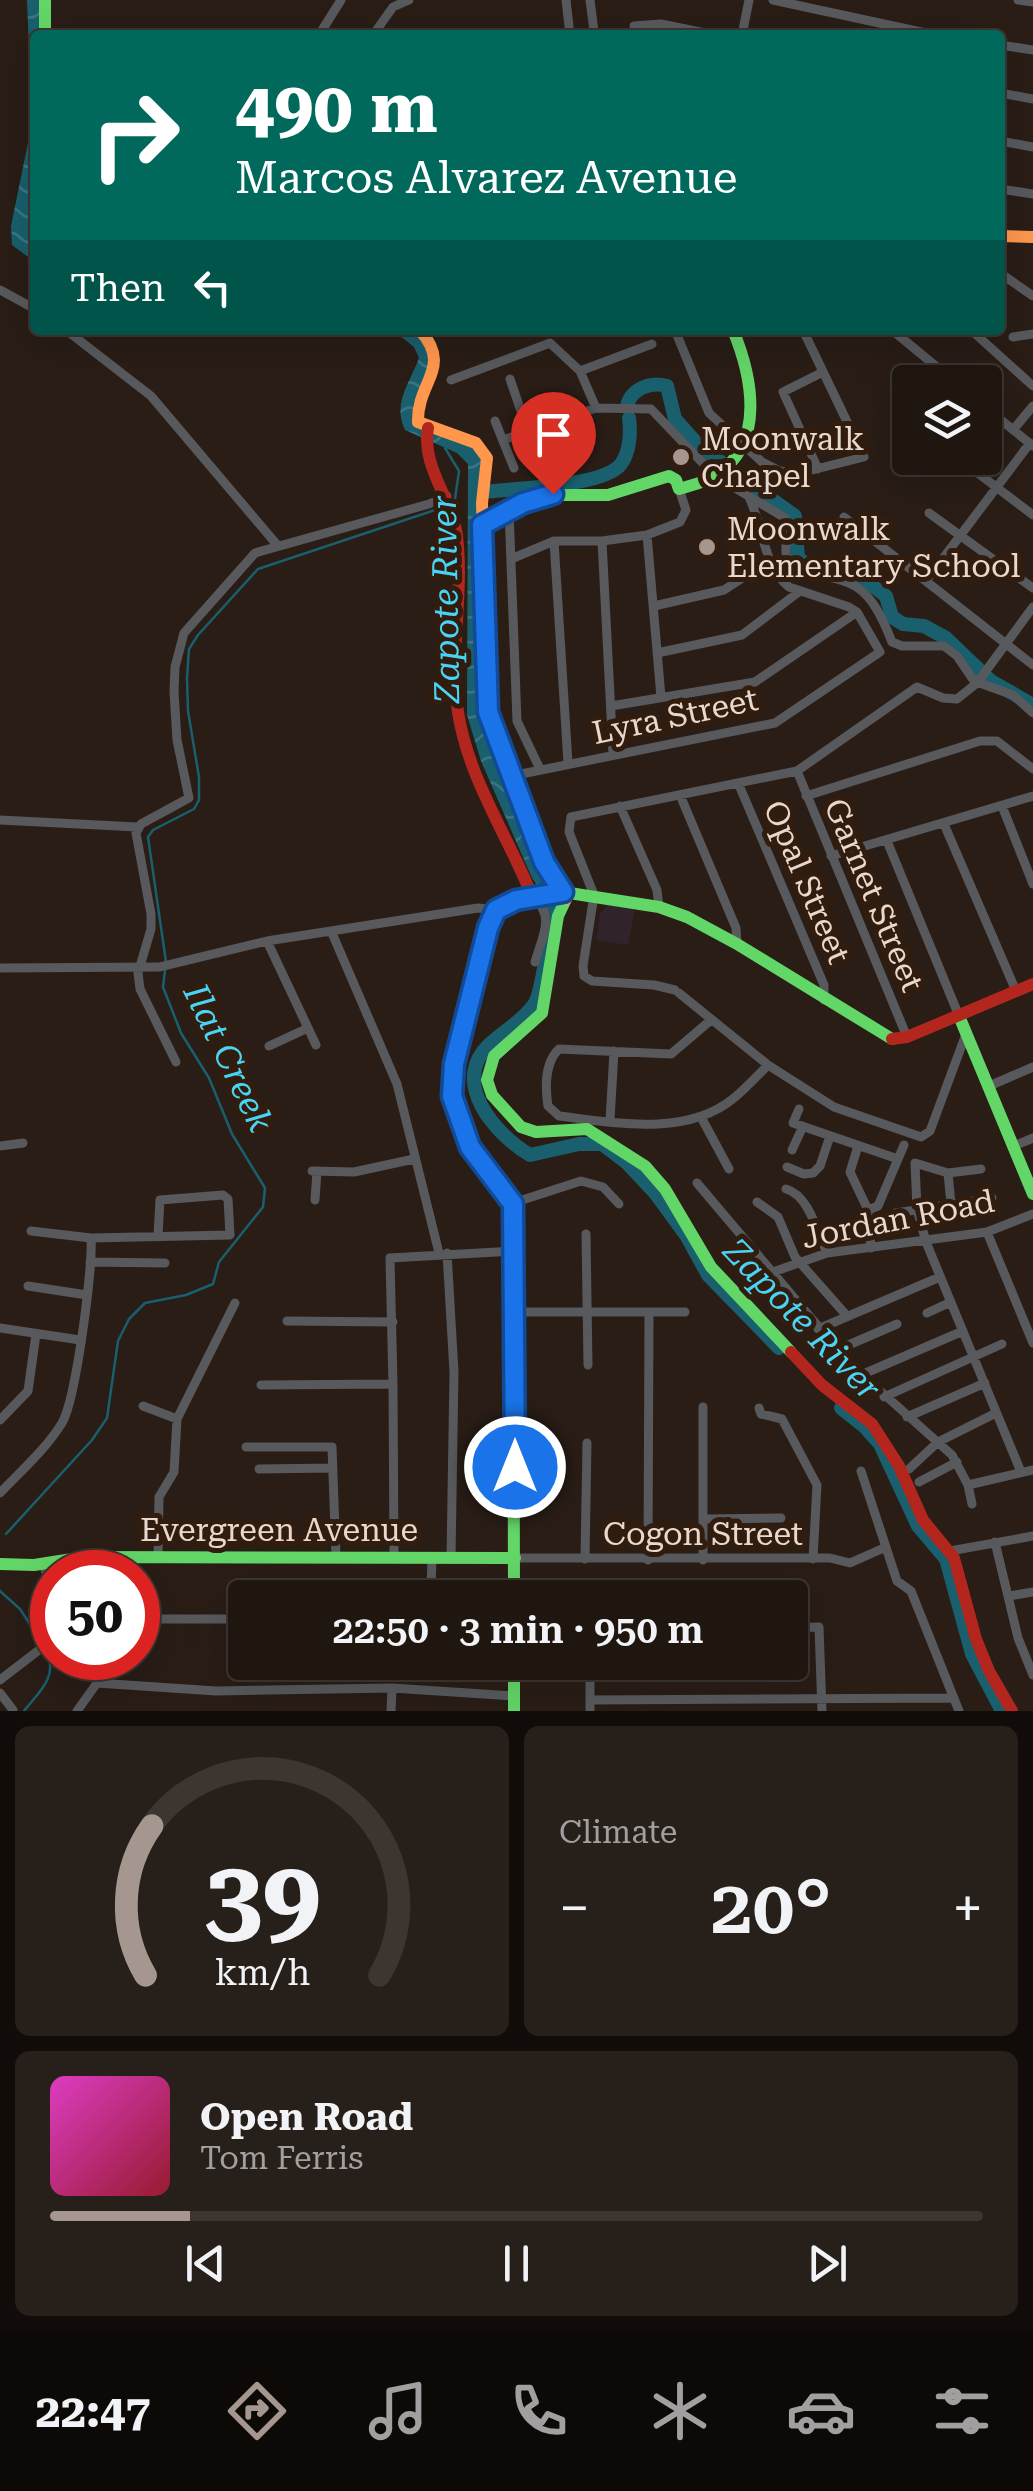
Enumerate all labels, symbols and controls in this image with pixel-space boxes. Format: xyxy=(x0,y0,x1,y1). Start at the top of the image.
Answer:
text: 490 m xyxy=(235,67,438,149)
icon: right xyxy=(70,70,200,200)
text: Marcos Alvarez Avenue xyxy=(235,151,737,204)
icon: left xyxy=(185,260,240,315)
text: Then xyxy=(70,266,165,310)
map controls xyxy=(892,365,1002,475)
button: layers xyxy=(892,365,1002,475)
pin xyxy=(511,392,596,495)
icon: arrive xyxy=(526,407,581,462)
place label: Moonwalk Chapel xyxy=(701,420,864,495)
marker: Moonwalk Chapel xyxy=(670,446,692,468)
water label: Zapote River xyxy=(424,494,468,704)
place label: Moonwalk Elementary School xyxy=(727,510,1021,585)
marker: Moonwalk Elementary School xyxy=(696,536,718,558)
street label: Lyra Street xyxy=(589,680,761,752)
street label: Garnet Street xyxy=(816,793,932,997)
street label: Opal Street xyxy=(756,795,858,969)
water label: Ilat Creek xyxy=(174,976,281,1139)
street label: Jordan Road xyxy=(799,1182,997,1256)
water label: Zapote River xyxy=(714,1230,889,1409)
position arrow xyxy=(463,1415,567,1519)
street label: Evergreen Avenue xyxy=(140,1511,418,1549)
street label: Cogon Street xyxy=(603,1515,803,1553)
speed limit sign: 50 xyxy=(30,1550,160,1680)
text: 22:50 · 3 min · 950 m xyxy=(333,1608,704,1652)
text: Climate xyxy=(559,1813,677,1851)
text: 39 xyxy=(204,1837,320,1958)
text: 20° xyxy=(710,1863,832,1951)
text: − xyxy=(559,1876,590,1940)
text: + xyxy=(952,1876,983,1940)
text: km/h xyxy=(214,1952,310,1994)
text: Open Road xyxy=(200,2095,413,2139)
text: Tom Ferris xyxy=(200,2139,363,2177)
icon: previous xyxy=(178,2236,233,2291)
icon: pause xyxy=(489,2236,544,2291)
icon: next xyxy=(800,2236,855,2291)
icon: directions xyxy=(222,2376,292,2446)
icon: music xyxy=(363,2376,433,2446)
icon: phone xyxy=(504,2376,574,2446)
icon: climate xyxy=(645,2376,715,2446)
icon: car xyxy=(786,2376,856,2446)
icon: filters xyxy=(927,2376,997,2446)
text: 22:47 xyxy=(36,2385,150,2438)

